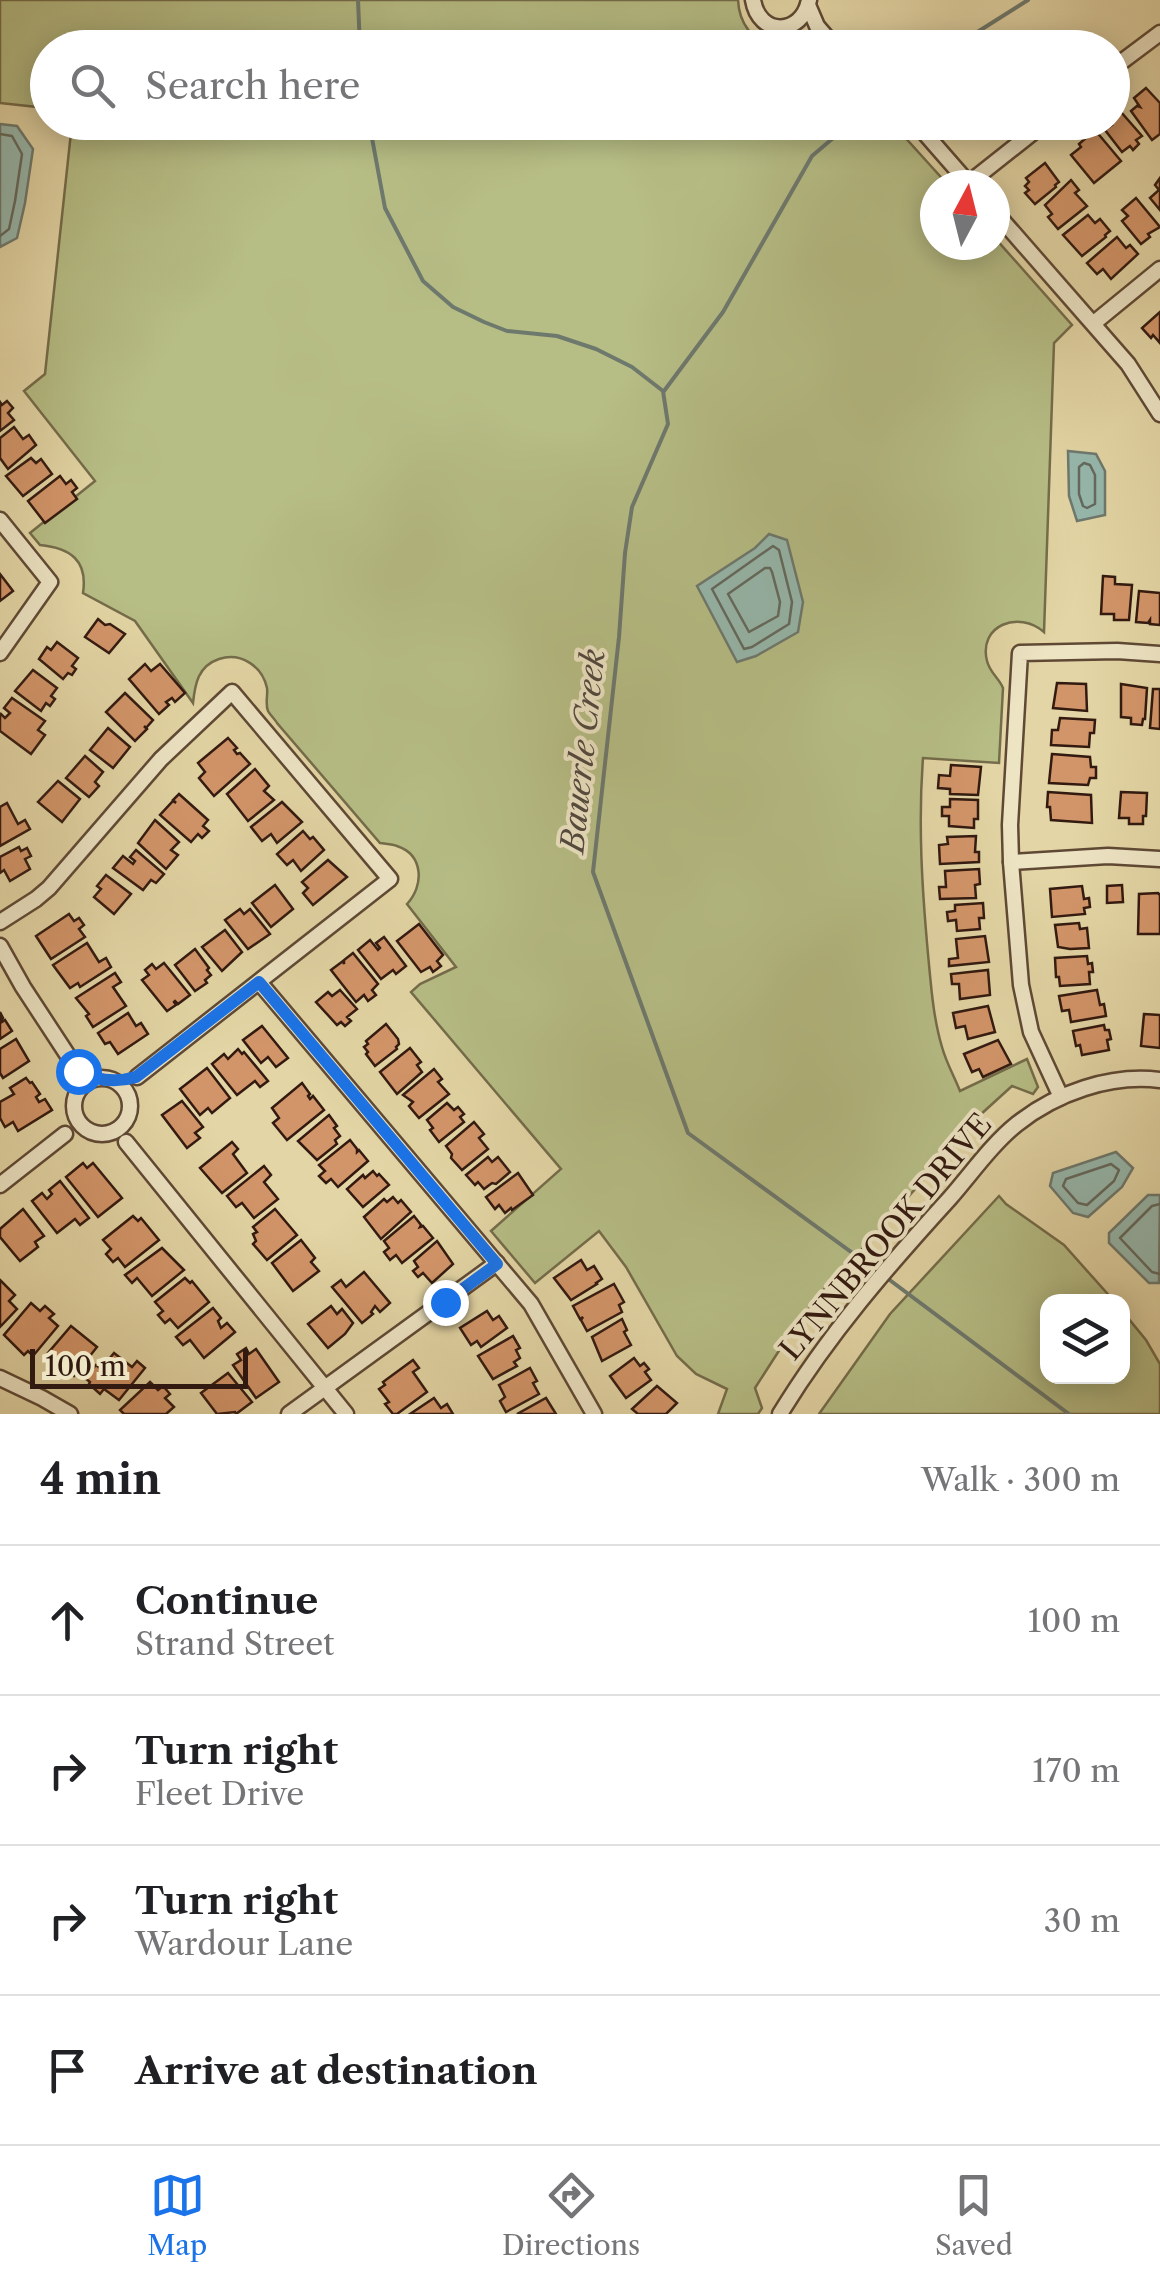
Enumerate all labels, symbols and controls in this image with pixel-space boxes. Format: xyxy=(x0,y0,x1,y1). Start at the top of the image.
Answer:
search box xyxy=(30,30,1130,140)
icon: search xyxy=(65,58,120,113)
text: Search here xyxy=(145,62,360,109)
north arrow xyxy=(920,170,1010,260)
water label: Bauerle Creek xyxy=(552,647,613,858)
route start xyxy=(56,1049,102,1095)
street label: LYNNBROOK DRIVE xyxy=(772,1106,999,1367)
route end xyxy=(423,1280,469,1326)
map controls xyxy=(1040,1294,1130,1384)
button: layers xyxy=(1040,1294,1130,1384)
scale bar xyxy=(30,1344,248,1388)
text: 100 m xyxy=(45,1349,126,1383)
text: 4 min xyxy=(40,1453,161,1505)
text: Walk · 300 m xyxy=(921,1460,1120,1499)
text: Continue xyxy=(135,1577,318,1624)
icon: ahead xyxy=(40,1593,95,1648)
text: 100 m xyxy=(1028,1601,1120,1640)
text: Strand Street xyxy=(135,1624,334,1663)
text: Turn right xyxy=(135,1727,338,1774)
icon: right xyxy=(40,1743,95,1798)
text: 170 m xyxy=(1032,1751,1120,1790)
text: Fleet Drive xyxy=(135,1774,304,1813)
text: Turn right xyxy=(135,1877,338,1924)
icon: right xyxy=(40,1893,95,1948)
text: 30 m xyxy=(1044,1901,1120,1940)
text: Wardour Lane xyxy=(135,1924,353,1963)
icon: arrive xyxy=(40,2043,95,2098)
text: Arrive at destination xyxy=(135,2047,538,2094)
tab: Map xyxy=(147,2168,207,2262)
tab: Directions xyxy=(502,2168,640,2262)
tab: Saved xyxy=(935,2168,1013,2262)

